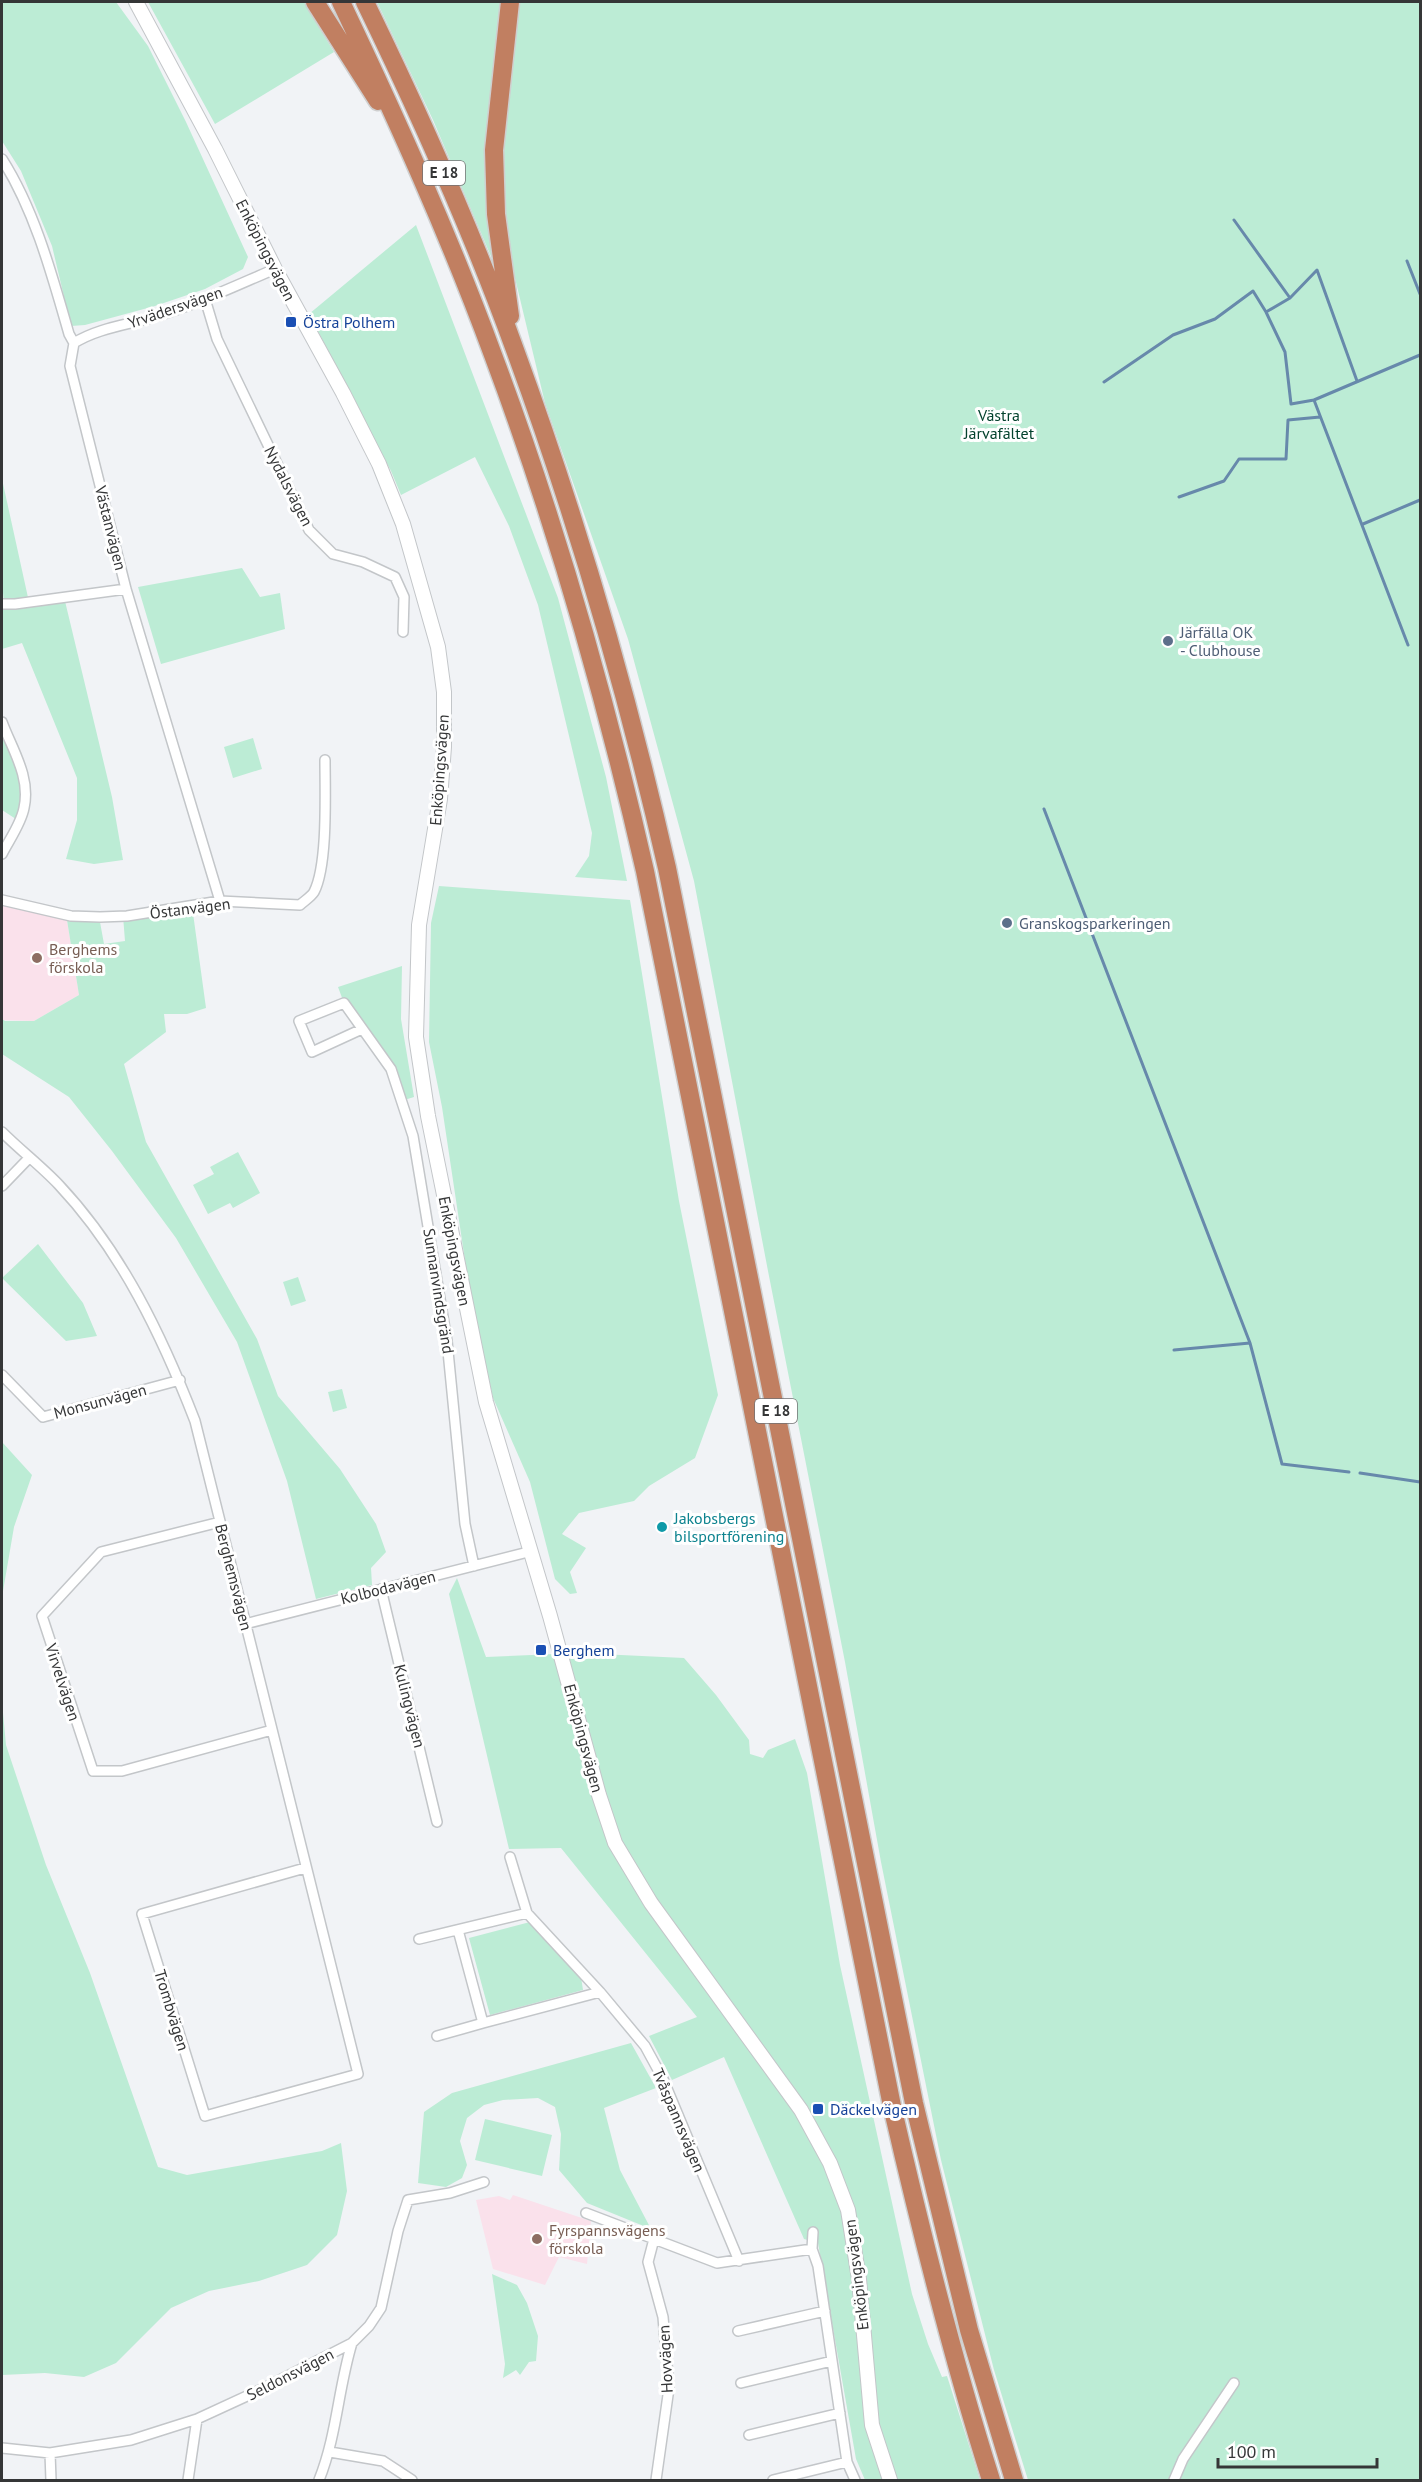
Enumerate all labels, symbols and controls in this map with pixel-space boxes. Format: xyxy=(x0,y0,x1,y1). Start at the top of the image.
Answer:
road number: E 18 xyxy=(423,161,465,185)
street label: Enköpingsvägen xyxy=(232,196,300,304)
street label: Yrvädersvägen xyxy=(125,281,225,333)
place label: Östra Polhem xyxy=(303,312,395,332)
marker: Östra Polhem xyxy=(284,315,298,329)
park label: Västra Järvafältet xyxy=(963,405,1035,443)
street label: Nydalsvägen xyxy=(260,443,318,529)
street label: Västanvägen xyxy=(91,483,131,572)
place label: Järfälla OK - Clubhouse xyxy=(1179,622,1261,660)
marker: Järfälla OK - Clubhouse xyxy=(1161,634,1175,648)
street label: Enköpingsvägen xyxy=(425,714,453,826)
street label: Östanvägen xyxy=(149,893,231,923)
place label: Granskogsparkeringen xyxy=(1019,913,1171,933)
marker: Granskogsparkeringen xyxy=(1000,916,1014,930)
place label: Berghems förskola xyxy=(49,939,117,977)
marker: Berghems förskola xyxy=(30,951,44,965)
street label: Enköpingsvägen xyxy=(435,1194,475,1308)
street label: Sunnanvindsgränd xyxy=(419,1227,459,1355)
street label: Monsunvägen xyxy=(51,1379,149,1423)
road number: E 18 xyxy=(755,1399,797,1423)
place label: Jakobsbergs bilsportförening xyxy=(673,1508,784,1546)
marker: Jakobsbergs bilsportförening xyxy=(655,1520,669,1534)
street label: Berghemsvägen xyxy=(211,1522,257,1632)
street label: Kolbodavägen xyxy=(338,1566,438,1608)
street label: Virvelvägen xyxy=(41,1640,85,1723)
place label: Berghem xyxy=(553,1640,614,1660)
marker: Berghem xyxy=(534,1643,548,1657)
street label: Kulingvägen xyxy=(390,1662,430,1750)
street label: Enköpingsvägen xyxy=(560,1682,608,1794)
street label: Trombvägen xyxy=(150,1967,194,2053)
street label: Tvåspannsvägen xyxy=(648,2065,710,2175)
place label: Däckelvägen xyxy=(830,2099,917,2119)
marker: Däckelvägen xyxy=(811,2102,825,2116)
street label: Enköpingsvägen xyxy=(839,2218,873,2332)
place label: Fyrspannsvägens förskola xyxy=(549,2220,666,2258)
marker: Fyrspannsvägens förskola xyxy=(530,2232,544,2246)
street label: Hovvägen xyxy=(653,2324,677,2394)
street label: Seldonsvägen xyxy=(243,2344,337,2404)
scale bar xyxy=(1218,2431,1377,2469)
text: 100 m xyxy=(1227,2440,1276,2463)

